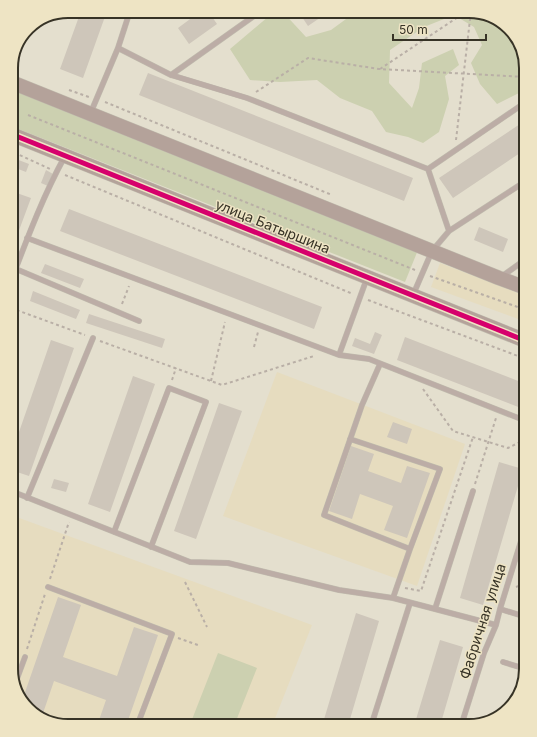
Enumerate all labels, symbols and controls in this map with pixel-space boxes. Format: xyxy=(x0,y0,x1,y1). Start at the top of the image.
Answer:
scale bar xyxy=(393,16,486,42)
text: 50 m xyxy=(399,22,428,37)
street label: улица Батыршина xyxy=(213,195,333,257)
street label: Фабричная улица xyxy=(455,561,509,681)

